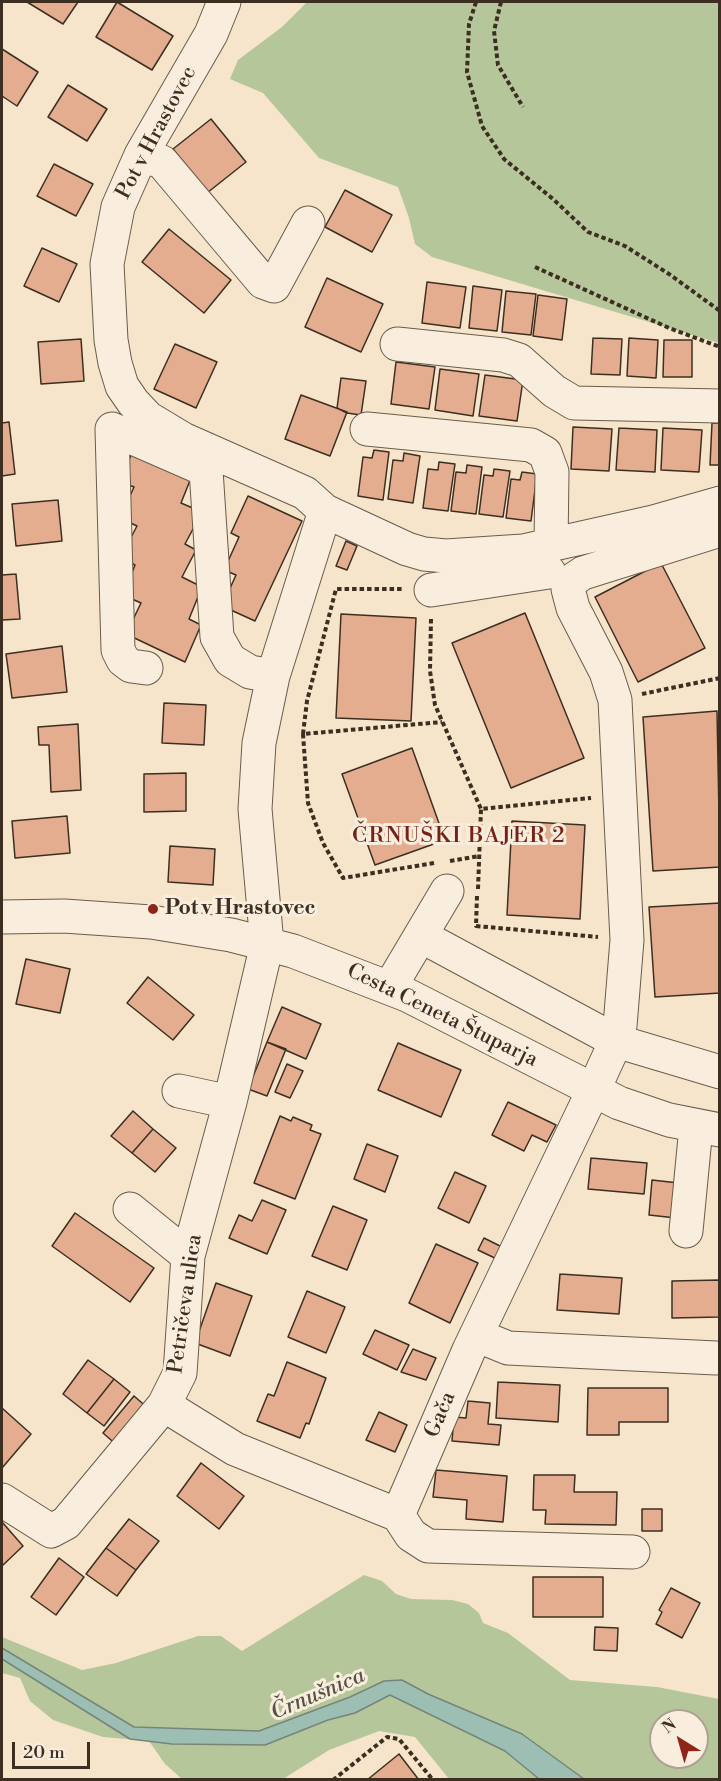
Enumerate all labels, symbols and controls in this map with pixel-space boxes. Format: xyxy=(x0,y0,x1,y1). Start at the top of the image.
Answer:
street label: Pot v Hrastovec xyxy=(111,62,203,204)
district label: ČRNUŠKI BAJER 2 xyxy=(352,824,566,850)
place label: Pot v Hrastovec xyxy=(165,896,315,922)
marker: Pot v Hrastovec xyxy=(146,902,160,916)
street label: Cesta Ceneta Štuparja xyxy=(342,959,542,1073)
street label: Petričeva ulica xyxy=(164,1233,208,1375)
street label: Gača xyxy=(420,1388,462,1442)
water label: Črnušnica xyxy=(267,1663,369,1727)
north arrow xyxy=(649,1709,709,1769)
text: N xyxy=(658,1714,680,1738)
scale bar xyxy=(15,1730,93,1768)
text: 20 m xyxy=(23,1741,65,1764)

